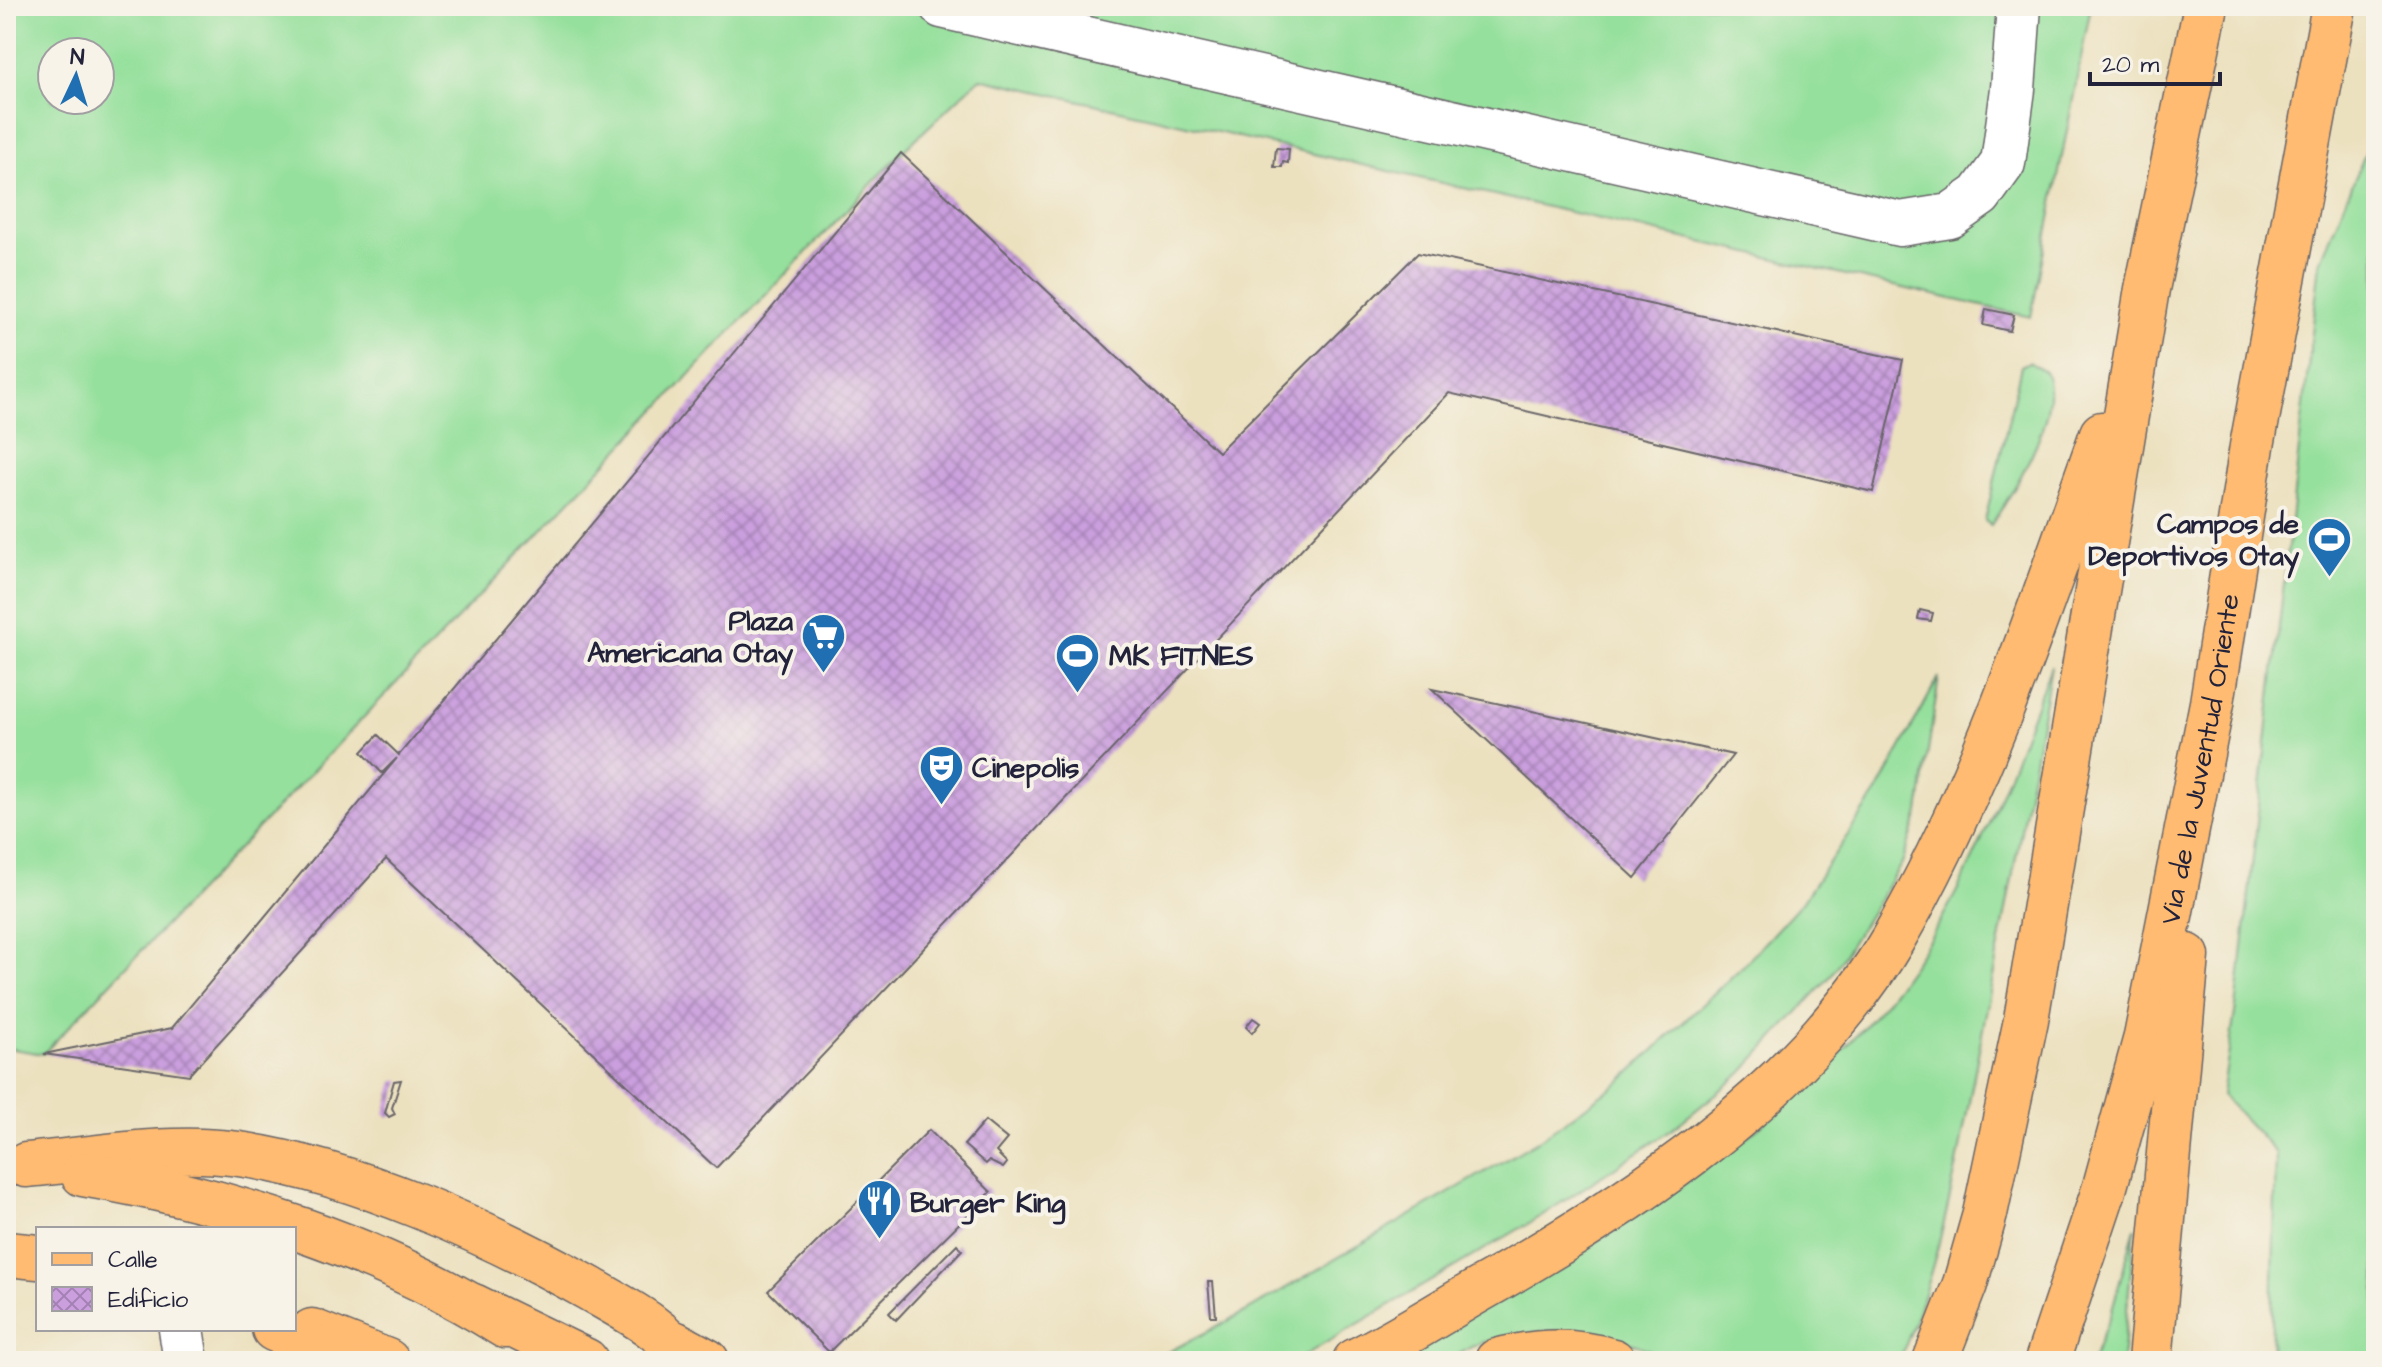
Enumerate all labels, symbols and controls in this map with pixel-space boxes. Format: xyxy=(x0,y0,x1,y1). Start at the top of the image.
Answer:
north arrow xyxy=(36,36,116,116)
scale bar xyxy=(2090,36,2220,86)
text: N xyxy=(69,42,85,74)
text: 20 m xyxy=(2102,48,2159,82)
place label: Campos de Deportivos Otay xyxy=(2088,505,2300,579)
sports icon: Campos de Deportivos Otay xyxy=(2306,515,2354,578)
street label: Via de la Juventud Oriente xyxy=(2151,591,2250,928)
place label: Plaza Americana Otay xyxy=(587,602,794,676)
supermarket icon: Plaza Americana Otay xyxy=(800,612,848,675)
sports icon: MK FITNES xyxy=(1054,631,1102,694)
place label: MK FITNES xyxy=(1109,637,1254,676)
theatre icon: Cinepolis xyxy=(917,743,965,806)
place label: Cinepolis xyxy=(972,749,1079,789)
restaurant icon: Burger King xyxy=(855,1178,903,1241)
place label: Burger King xyxy=(910,1184,1066,1225)
legend xyxy=(36,1227,296,1331)
text: Calle xyxy=(108,1243,158,1277)
text: Edificio xyxy=(108,1283,189,1317)

